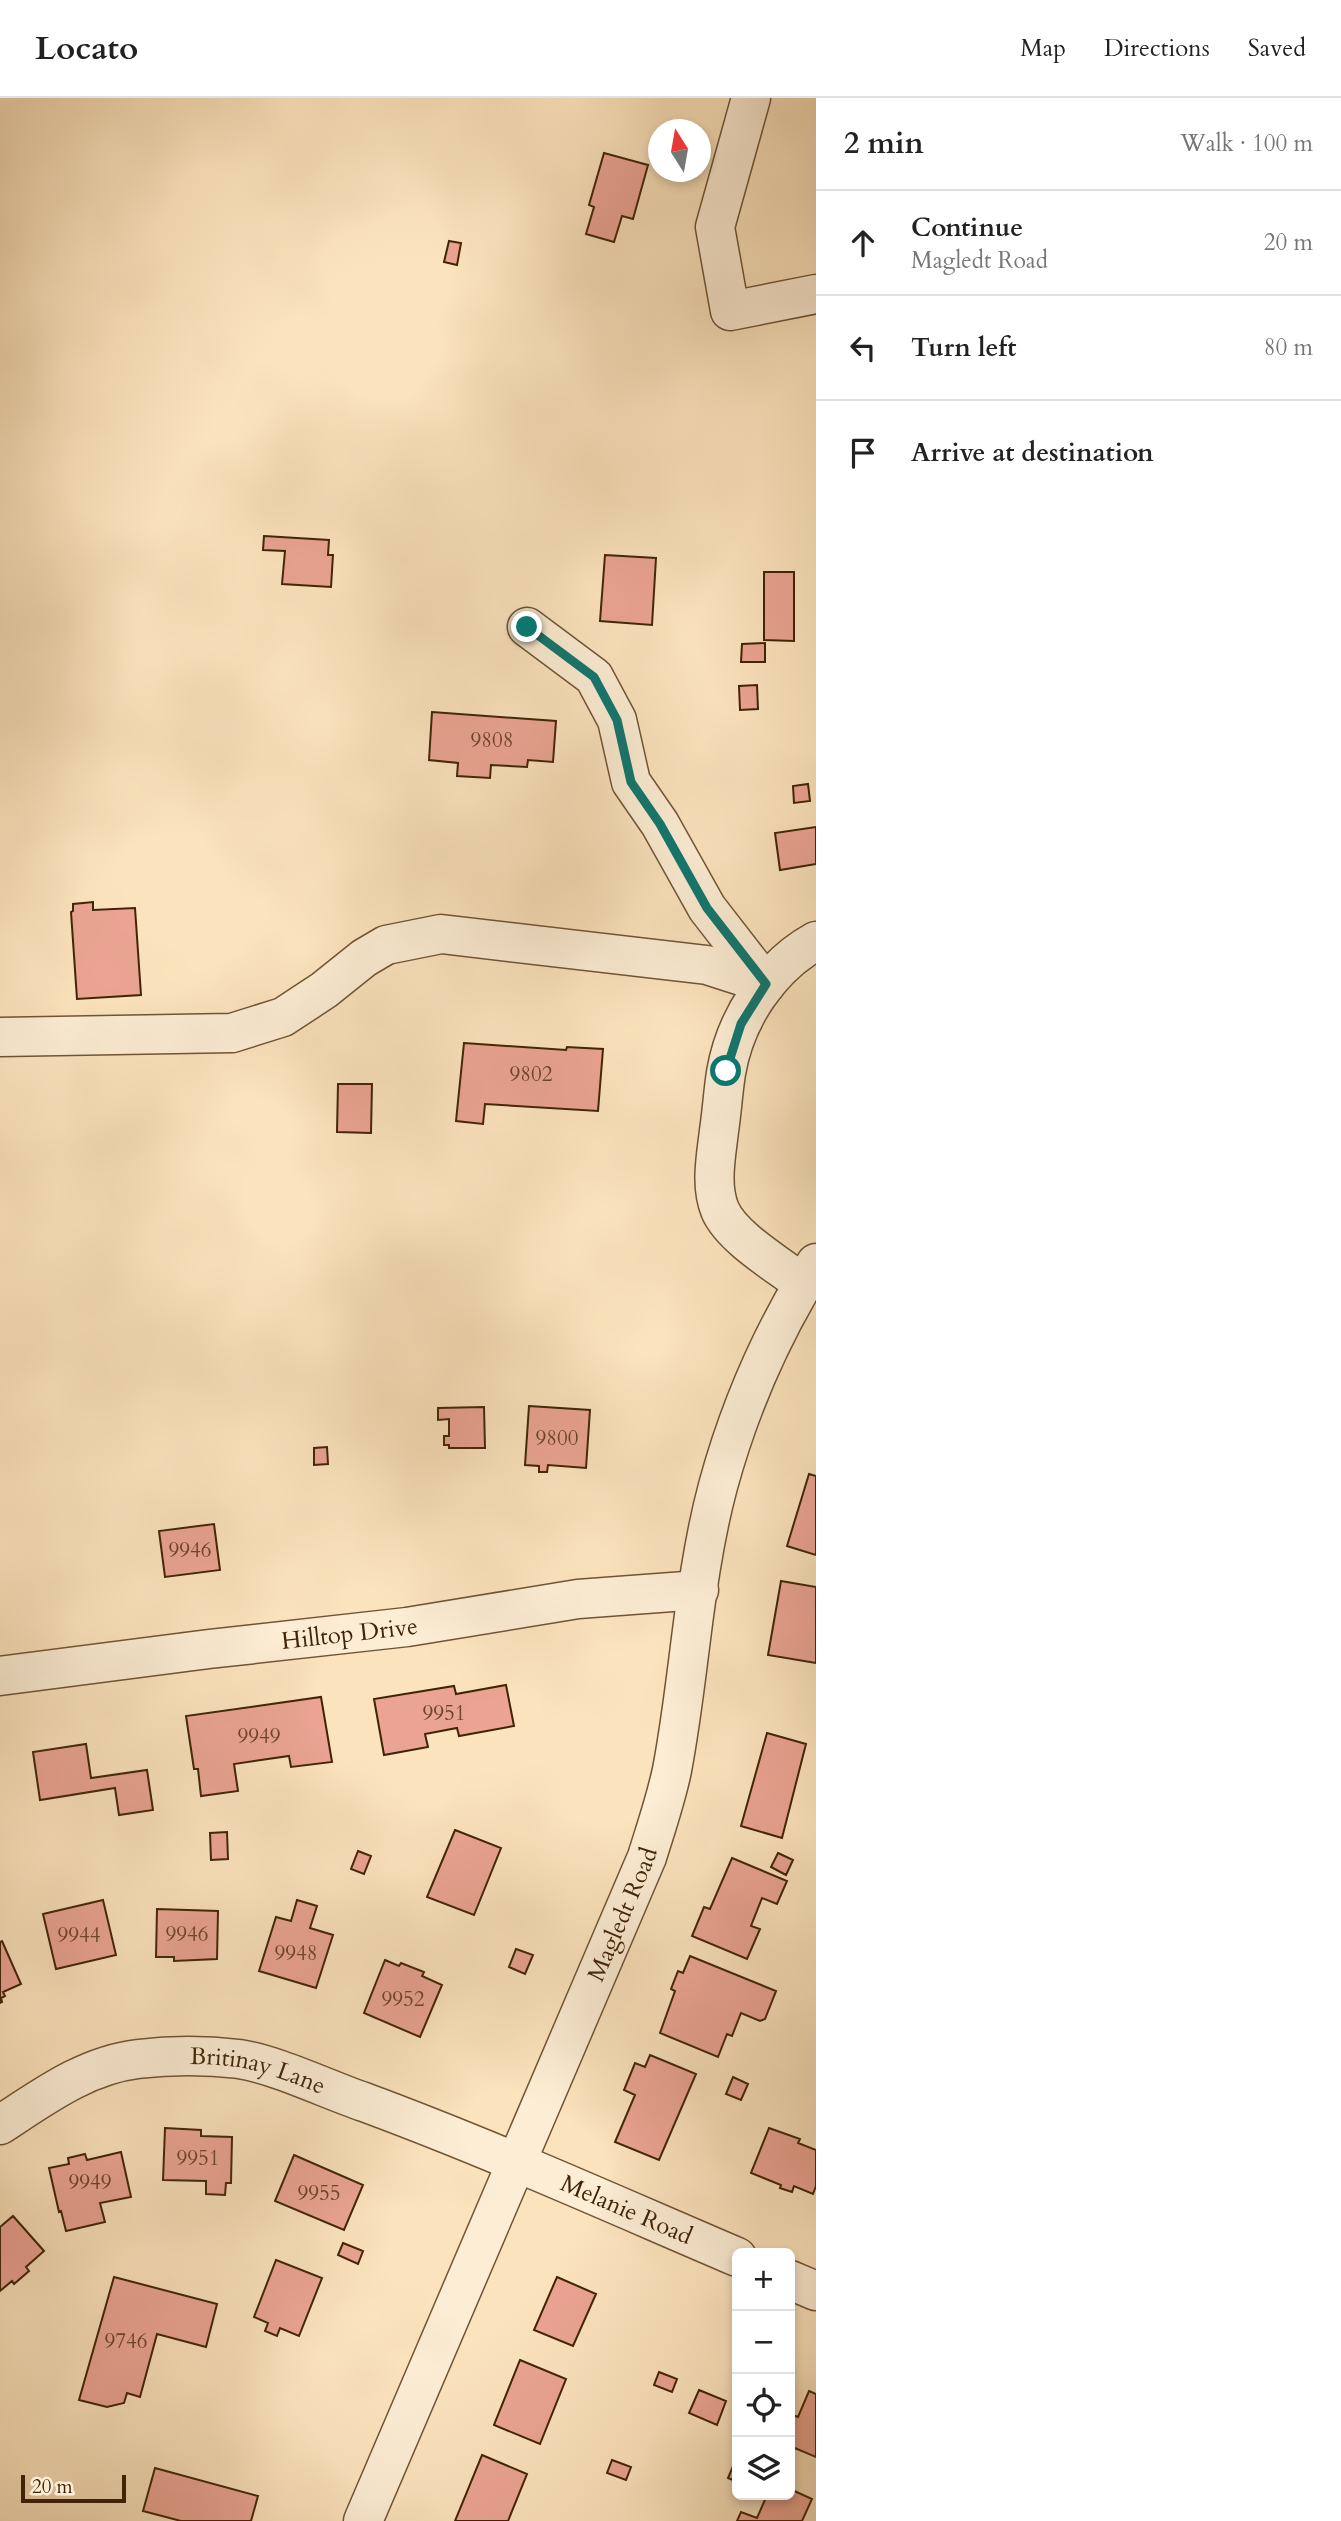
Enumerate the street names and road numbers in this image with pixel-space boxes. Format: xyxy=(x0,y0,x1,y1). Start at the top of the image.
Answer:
street label: Hilltop Drive xyxy=(280,1610,420,1658)
street label: Magledt Road xyxy=(580,1843,666,1987)
street label: Britinay Lane xyxy=(190,2040,330,2103)
street label: Melanie Road xyxy=(555,2167,698,2253)

